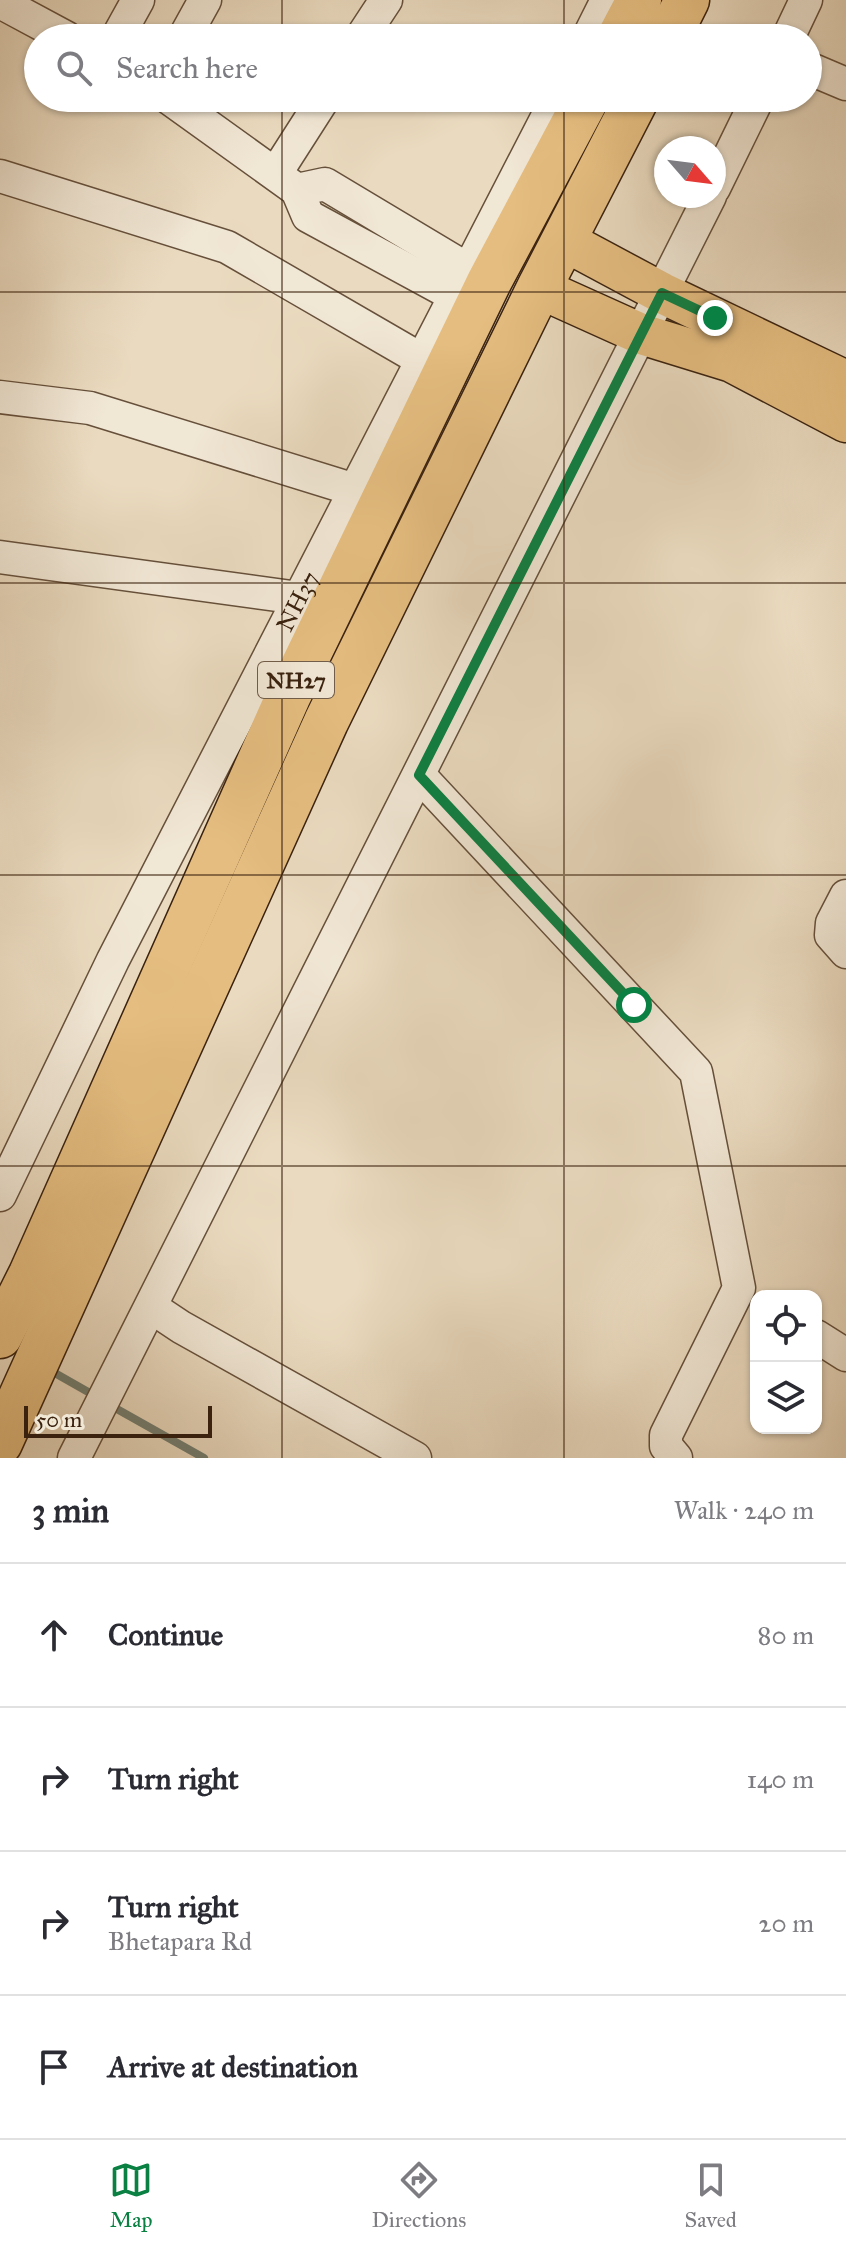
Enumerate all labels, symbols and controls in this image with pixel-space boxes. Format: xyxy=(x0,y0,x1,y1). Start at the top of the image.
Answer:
search box xyxy=(24,24,822,112)
icon: search xyxy=(52,46,96,90)
text: Search here xyxy=(116,50,258,86)
north arrow xyxy=(654,136,726,208)
route end xyxy=(697,300,733,336)
street label: NH37 xyxy=(270,566,326,637)
road number: NH27 xyxy=(258,662,334,698)
route start xyxy=(616,987,652,1023)
map controls xyxy=(750,1290,822,1434)
button: locate xyxy=(750,1290,822,1362)
button: layers xyxy=(750,1362,822,1434)
scale bar xyxy=(24,1402,212,1438)
text: 50 m xyxy=(36,1406,82,1433)
text: 3 min xyxy=(32,1490,109,1531)
text: Walk · 240 m xyxy=(674,1494,814,1526)
icon: ahead xyxy=(32,1613,76,1657)
text: Continue xyxy=(108,1617,223,1653)
text: 80 m xyxy=(758,1619,814,1651)
icon: right xyxy=(32,1757,76,1801)
text: Turn right xyxy=(108,1761,239,1797)
text: 140 m xyxy=(747,1763,814,1795)
text: Turn right xyxy=(108,1889,239,1925)
icon: right xyxy=(32,1901,76,1945)
text: 20 m xyxy=(759,1907,814,1939)
text: Bhetapara Rd xyxy=(108,1925,252,1957)
icon: arrive xyxy=(32,2045,76,2089)
text: Arrive at destination xyxy=(108,2049,358,2085)
tab: Map xyxy=(109,2158,153,2233)
tab: Directions xyxy=(371,2158,466,2233)
tab: Saved xyxy=(685,2158,737,2233)

